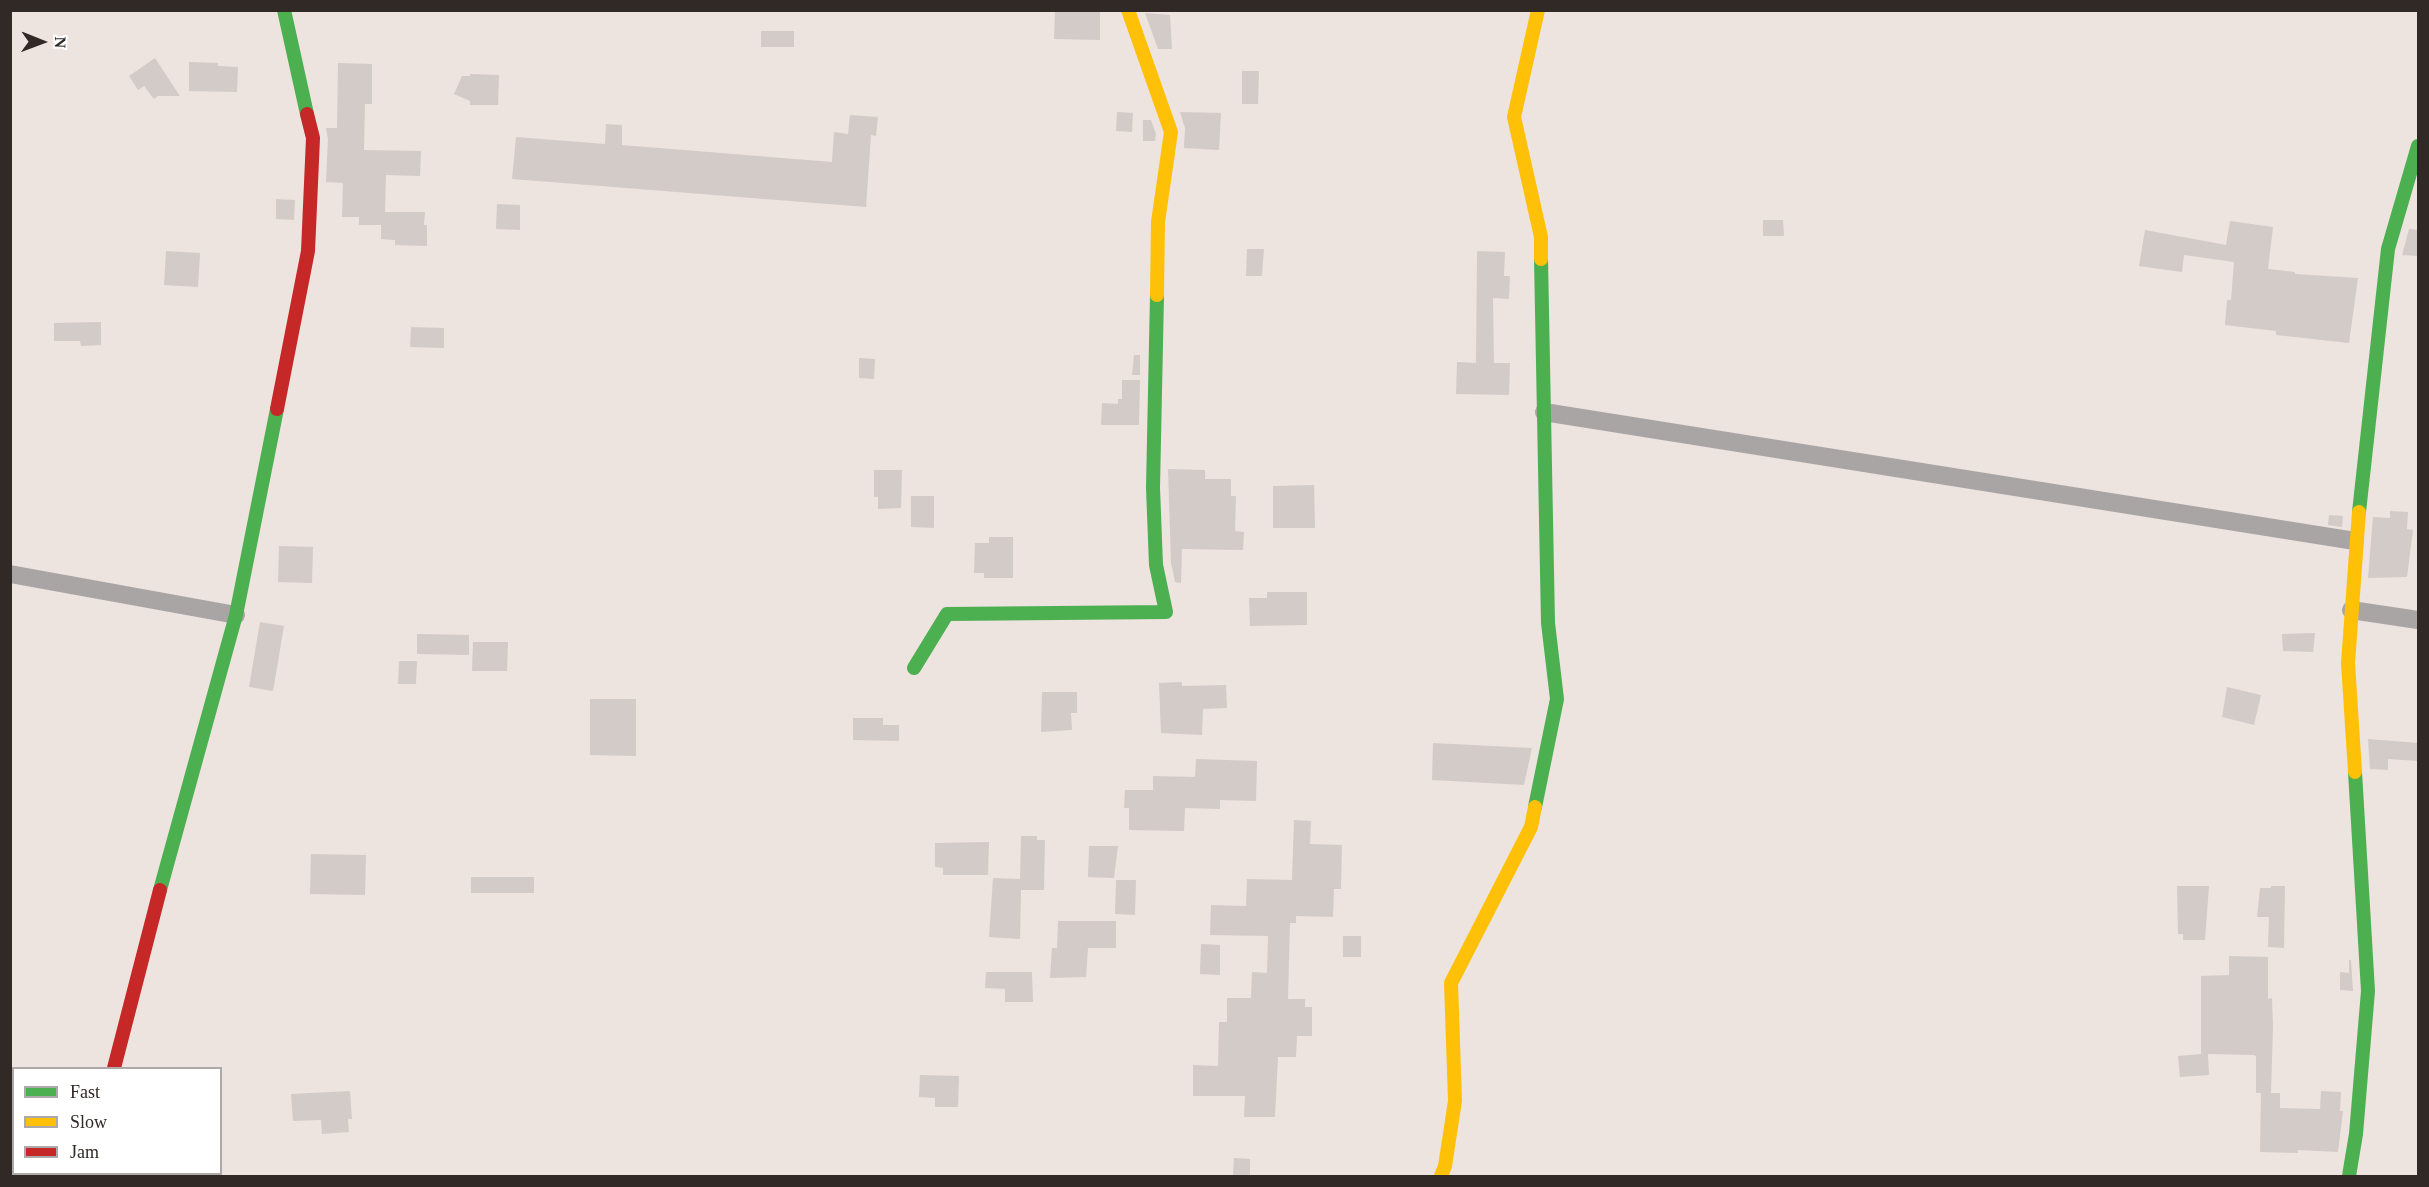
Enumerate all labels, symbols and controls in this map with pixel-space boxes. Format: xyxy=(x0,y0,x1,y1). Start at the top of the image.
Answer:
north arrow xyxy=(12,12,72,72)
text: N xyxy=(52,36,69,48)
legend xyxy=(12,1067,222,1175)
text: Fast xyxy=(70,1082,100,1102)
text: Slow xyxy=(70,1112,107,1132)
text: Jam xyxy=(70,1142,99,1162)

